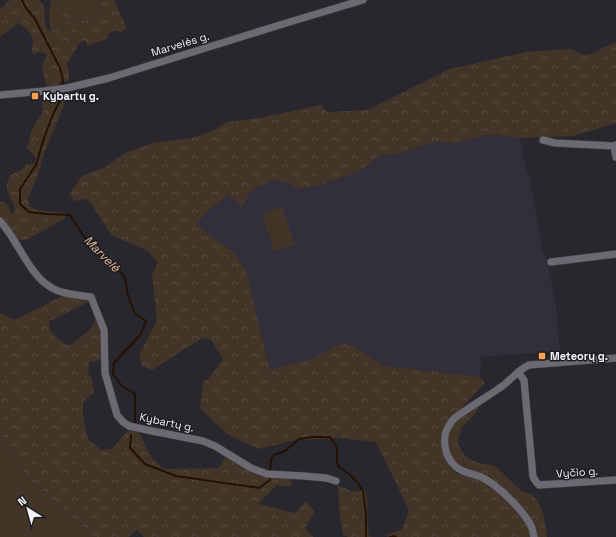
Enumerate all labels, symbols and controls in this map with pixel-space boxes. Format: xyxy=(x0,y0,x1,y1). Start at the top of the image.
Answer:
street label: Marvelės g. xyxy=(149,28,211,59)
place label: Kybartų g. xyxy=(43,89,99,103)
marker: Kybartų g. xyxy=(30,91,40,101)
water label: Marvelė xyxy=(80,232,124,276)
place label: Meteorų g. xyxy=(550,349,608,363)
marker: Meteorų g. xyxy=(537,351,547,361)
street label: Kybartų g. xyxy=(138,409,196,435)
street label: Vyčio g. xyxy=(555,464,599,480)
north arrow xyxy=(8,489,48,529)
text: N xyxy=(15,493,29,509)

